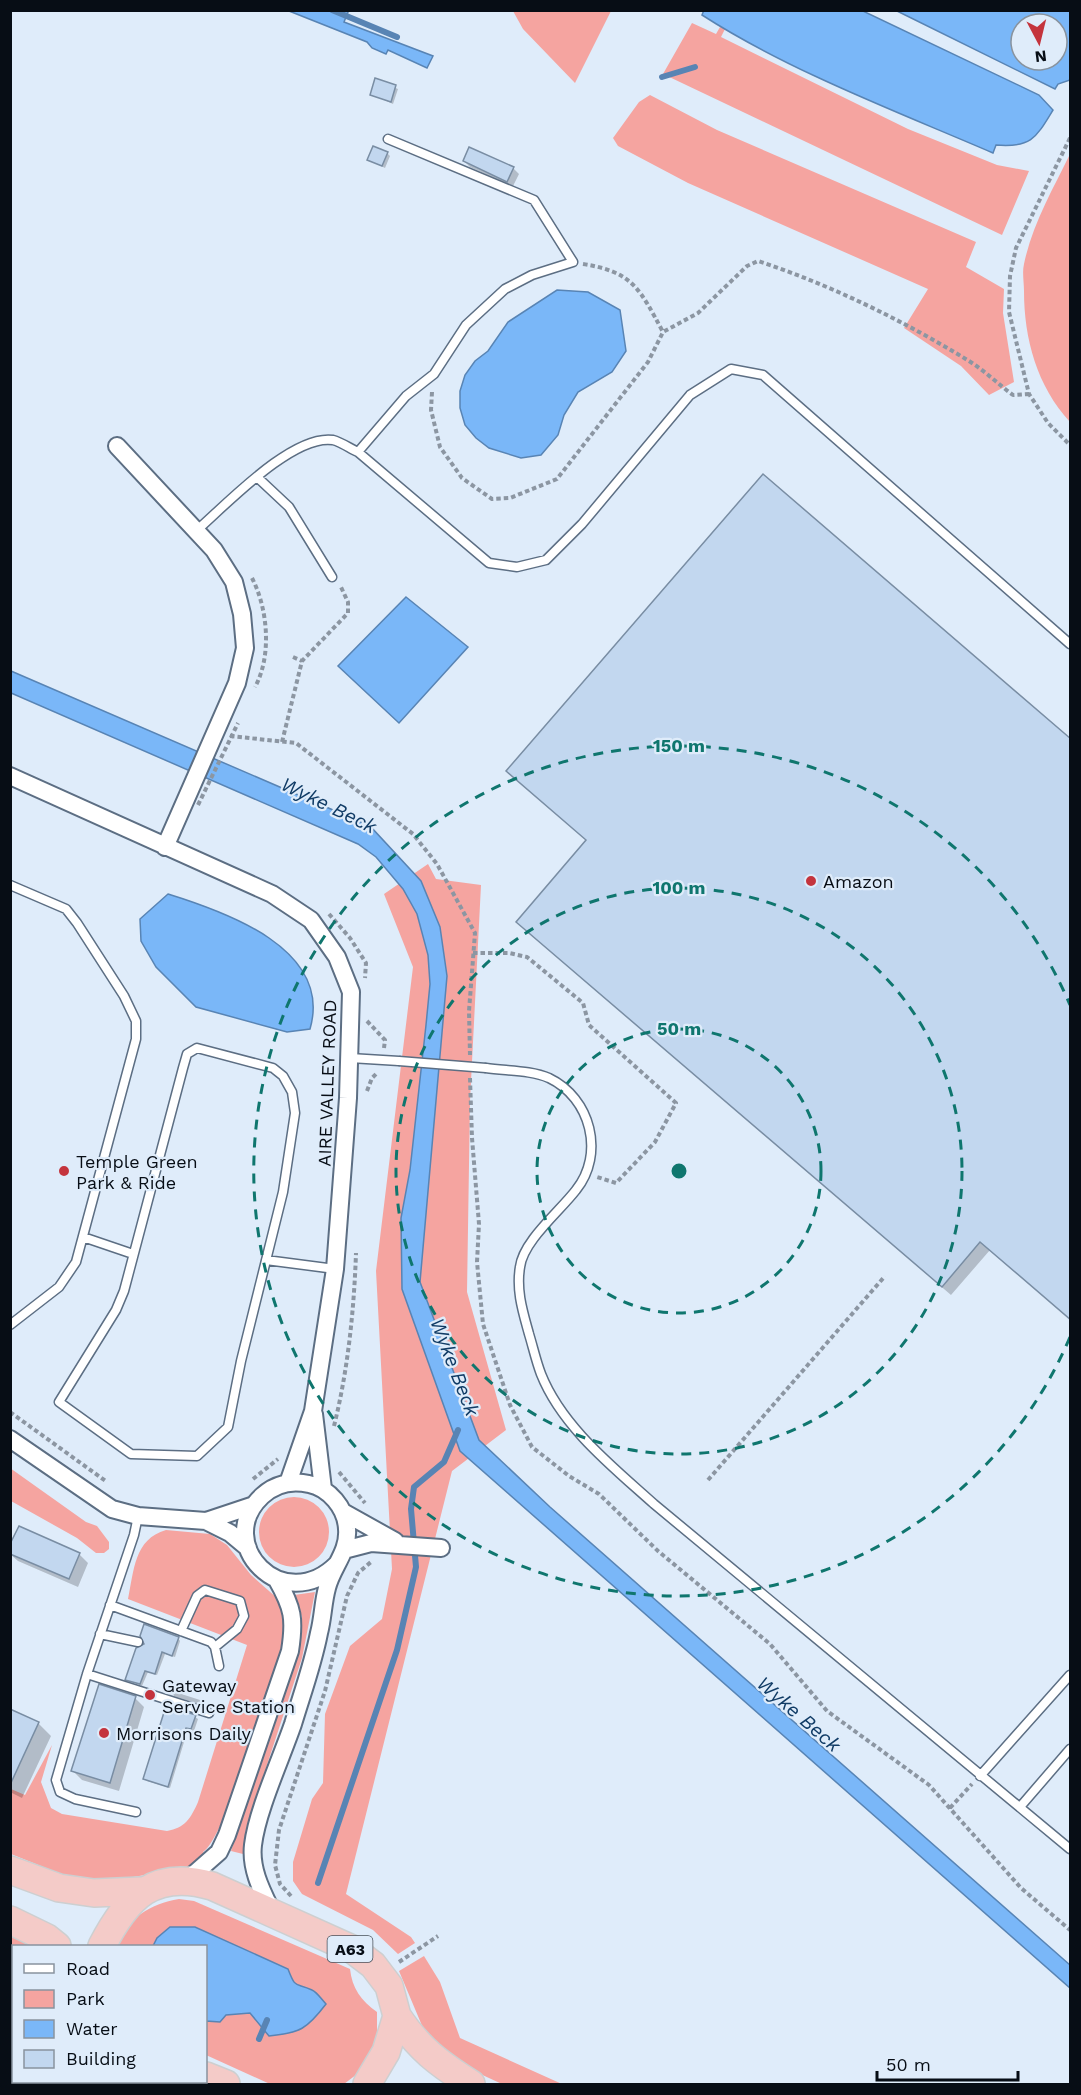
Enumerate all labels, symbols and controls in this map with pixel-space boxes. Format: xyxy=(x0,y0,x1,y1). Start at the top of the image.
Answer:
north arrow xyxy=(1009,12,1069,72)
text: N xyxy=(1034,46,1048,67)
text: 150 m xyxy=(653,735,705,756)
water label: Wyke Beck xyxy=(277,772,382,839)
place label: Amazon xyxy=(823,871,894,892)
marker: Amazon xyxy=(804,874,818,888)
text: 100 m xyxy=(652,877,706,898)
street label: AIRE VALLEY ROAD xyxy=(314,999,340,1167)
text: 50 m xyxy=(657,1018,701,1039)
place label: Temple Green Park & Ride xyxy=(76,1151,198,1193)
centre of rings xyxy=(669,1161,689,1181)
marker: Temple Green Park & Ride xyxy=(57,1164,71,1178)
water label: Wyke Beck xyxy=(425,1314,485,1421)
water label: Wyke Beck xyxy=(752,1671,847,1758)
place label: Gateway Service Station xyxy=(162,1675,295,1717)
marker: Gateway Service Station xyxy=(143,1688,157,1702)
place label: Morrisons Daily xyxy=(116,1723,252,1744)
marker: Morrisons Daily xyxy=(97,1726,111,1740)
road number: A63 xyxy=(328,1936,372,1962)
legend xyxy=(12,1945,207,2083)
text: Road xyxy=(66,1958,110,1979)
text: Park xyxy=(66,1988,105,2009)
text: Water xyxy=(66,2018,118,2039)
scale bar xyxy=(877,2044,1018,2082)
text: Building xyxy=(66,2048,136,2069)
text: 50 m xyxy=(886,2054,931,2075)

